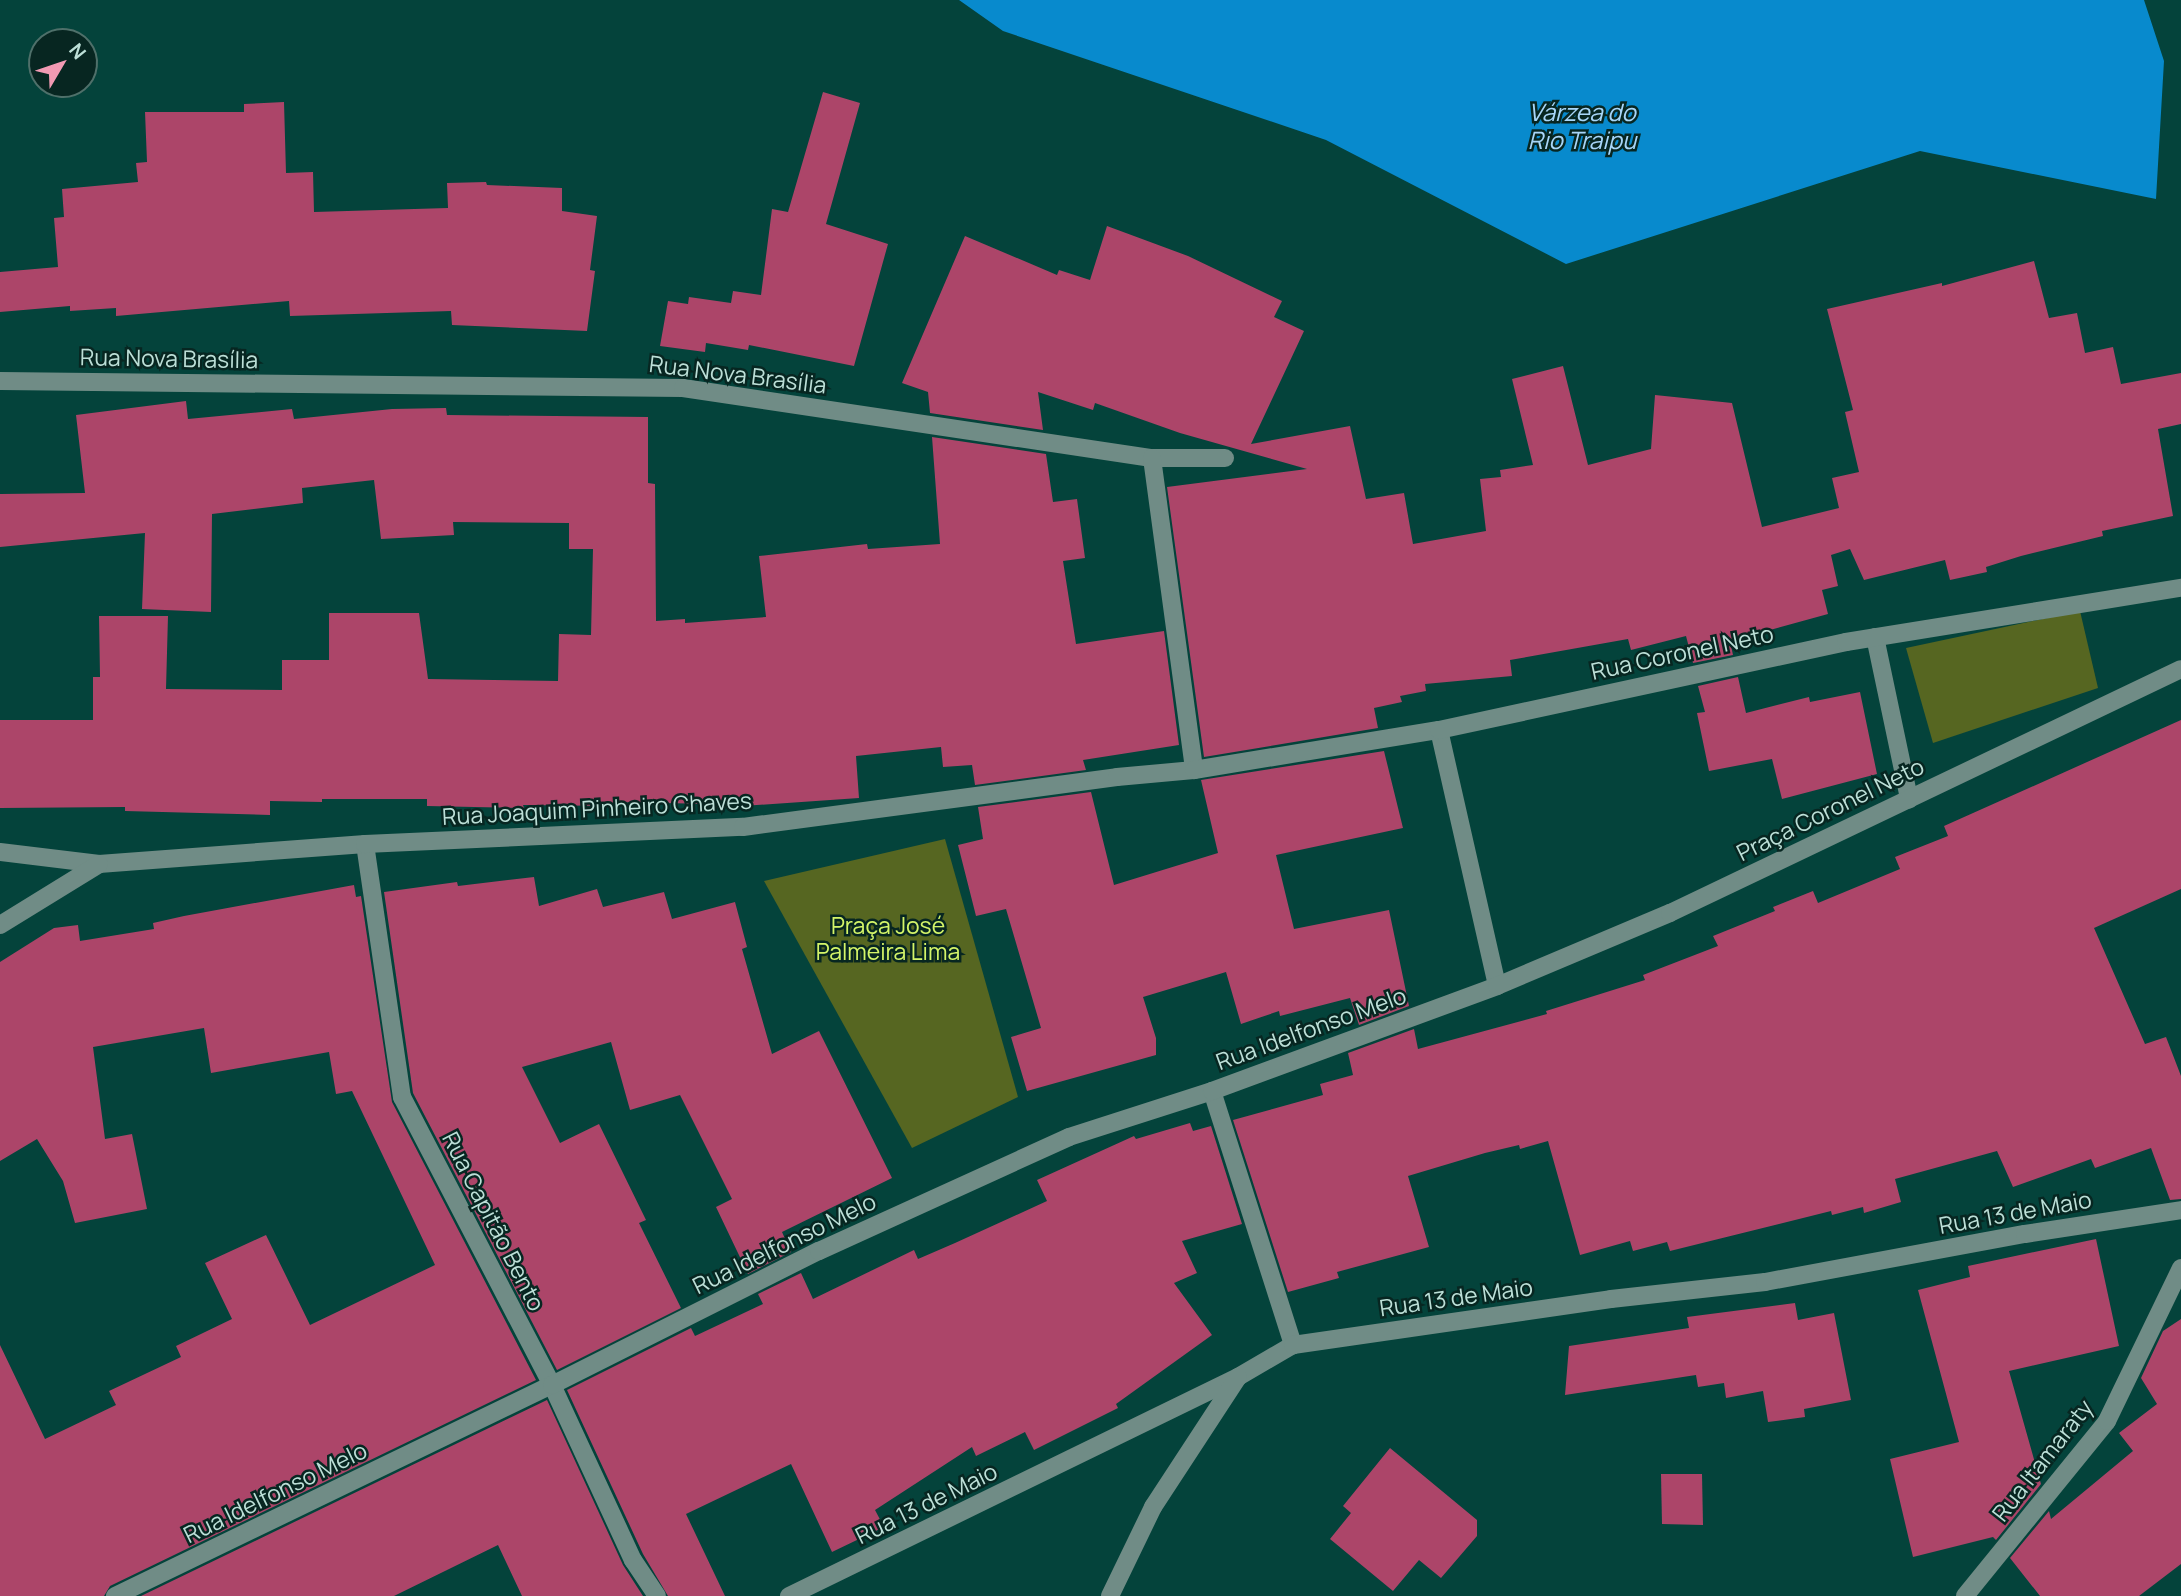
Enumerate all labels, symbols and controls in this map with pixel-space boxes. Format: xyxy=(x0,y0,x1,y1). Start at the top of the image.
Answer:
north arrow xyxy=(28,28,98,98)
text: N xyxy=(63,38,92,65)
water label: Várzea do Rio Traipu xyxy=(1528,98,1636,154)
street label: Rua Nova Brasília xyxy=(80,343,258,373)
street label: Rua Nova Brasília xyxy=(648,349,828,399)
street label: Rua Coronel Neto xyxy=(1588,619,1776,685)
street label: Praça Coronel Neto xyxy=(1732,752,1928,866)
street label: Rua Joaquim Pinheiro Chaves xyxy=(441,786,753,830)
park label: Praça José Palmeira Lima xyxy=(816,911,960,965)
street label: Rua Idelfonso Melo xyxy=(1212,981,1410,1075)
street label: Rua Capitão Bento xyxy=(437,1127,551,1315)
street label: Rua 13 de Maio xyxy=(1936,1185,2094,1239)
street label: Rua Idelfonso Melo xyxy=(688,1187,880,1299)
street label: Rua 13 de Maio xyxy=(1378,1273,1534,1321)
street label: Rua Itamaraty xyxy=(1986,1394,2098,1526)
street label: Rua Idelfonso Melo xyxy=(179,1436,371,1548)
street label: Rua 13 de Maio xyxy=(850,1457,1002,1549)

